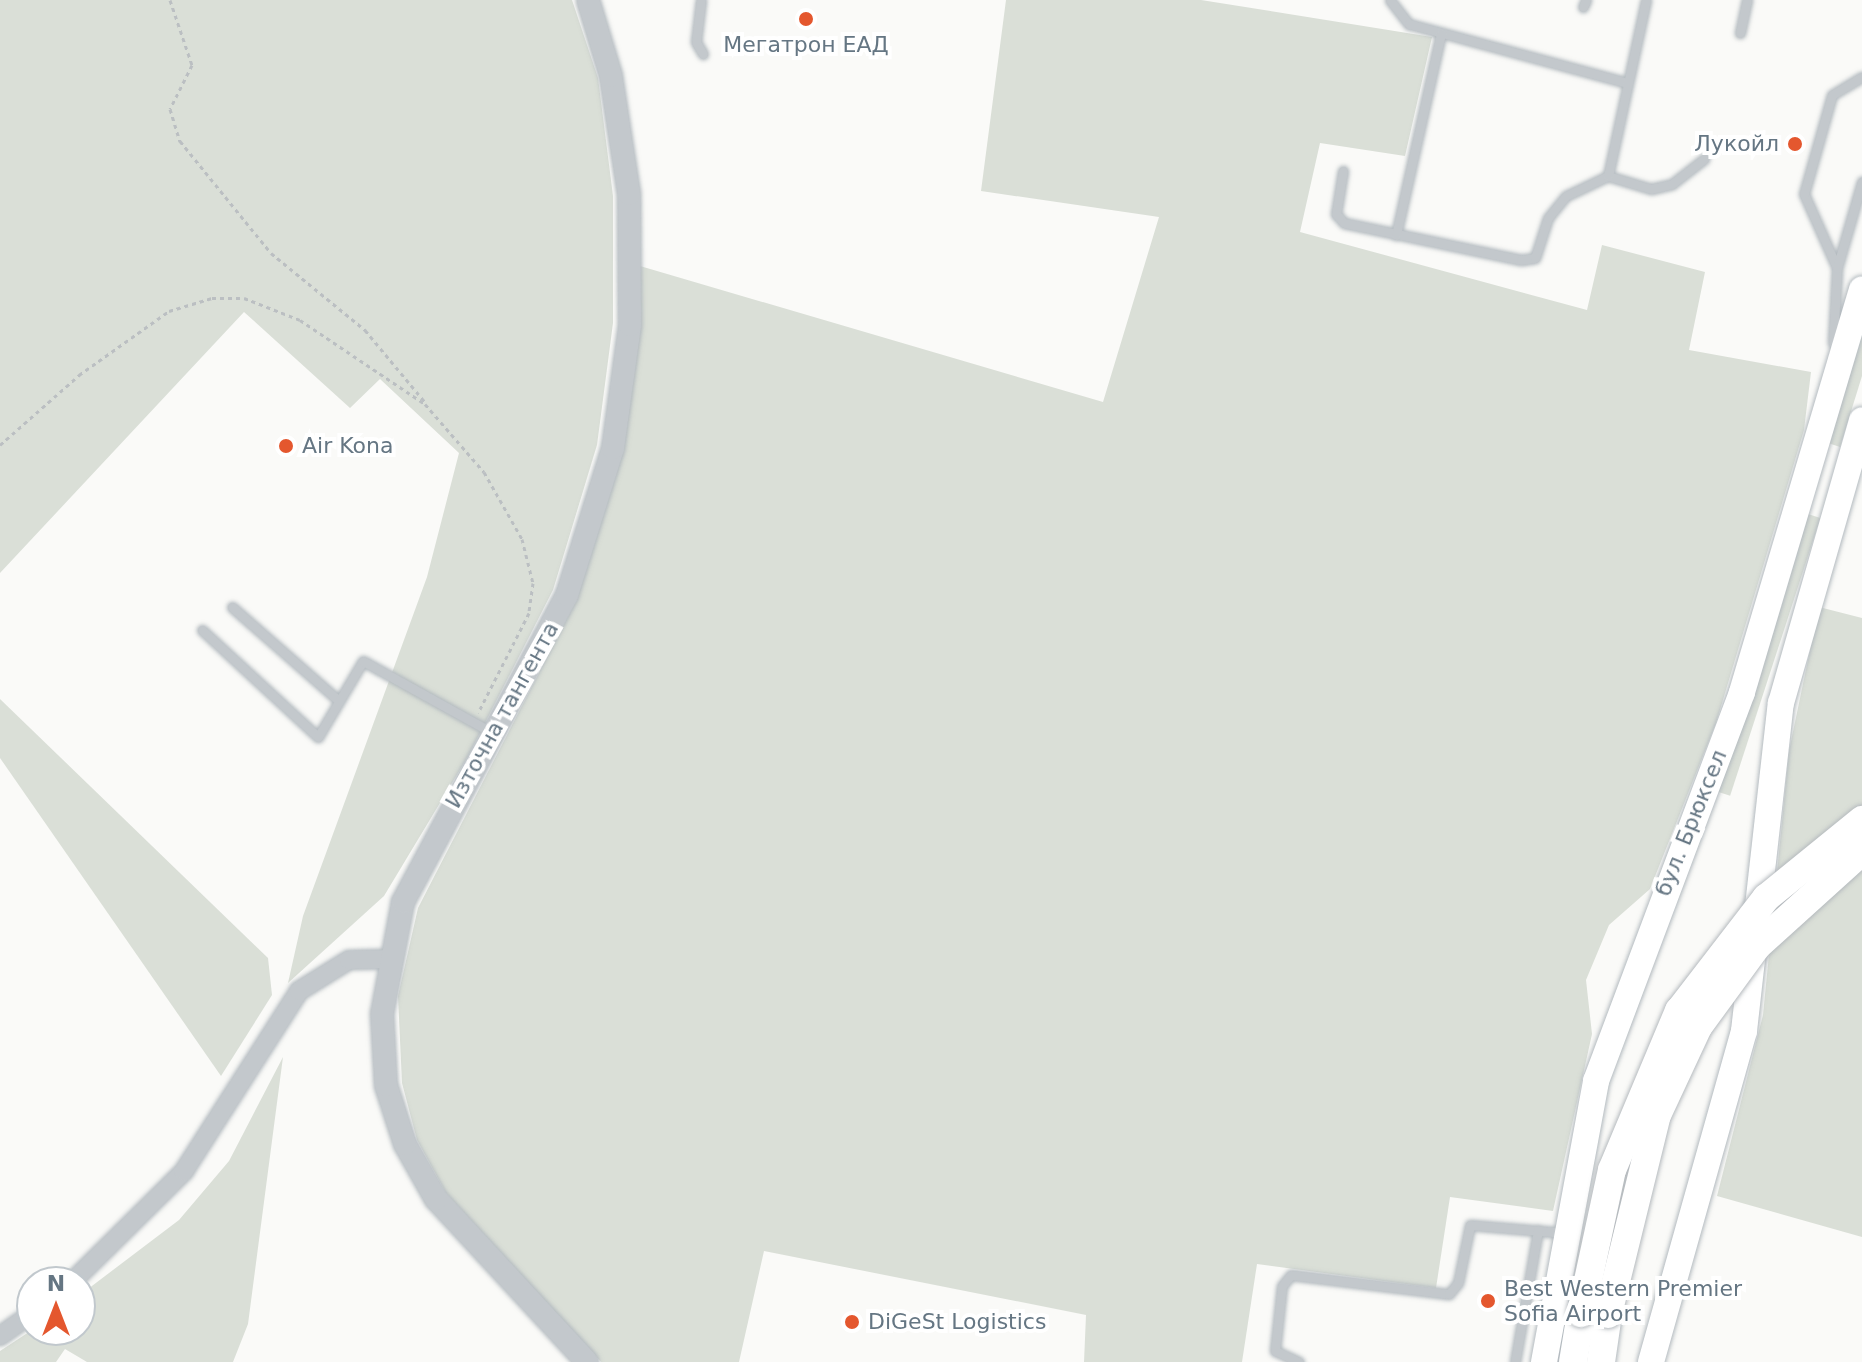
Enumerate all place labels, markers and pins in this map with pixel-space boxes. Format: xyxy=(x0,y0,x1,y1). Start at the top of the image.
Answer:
marker: Мегатрон ЕАД xyxy=(797,10,815,28)
place label: Мегатрон ЕАД xyxy=(723,32,889,58)
place label: Лукойл xyxy=(1694,131,1779,157)
marker: Лукойл xyxy=(1786,135,1804,153)
place label: Air Kona xyxy=(302,433,393,459)
marker: Air Kona xyxy=(277,437,295,455)
place label: Best Western Premier Sofia Airport xyxy=(1504,1275,1742,1326)
marker: Best Western Premier Sofia Airport xyxy=(1479,1292,1497,1310)
place label: DiGeSt Logistics xyxy=(868,1309,1046,1335)
marker: DiGeSt Logistics xyxy=(843,1313,861,1331)

